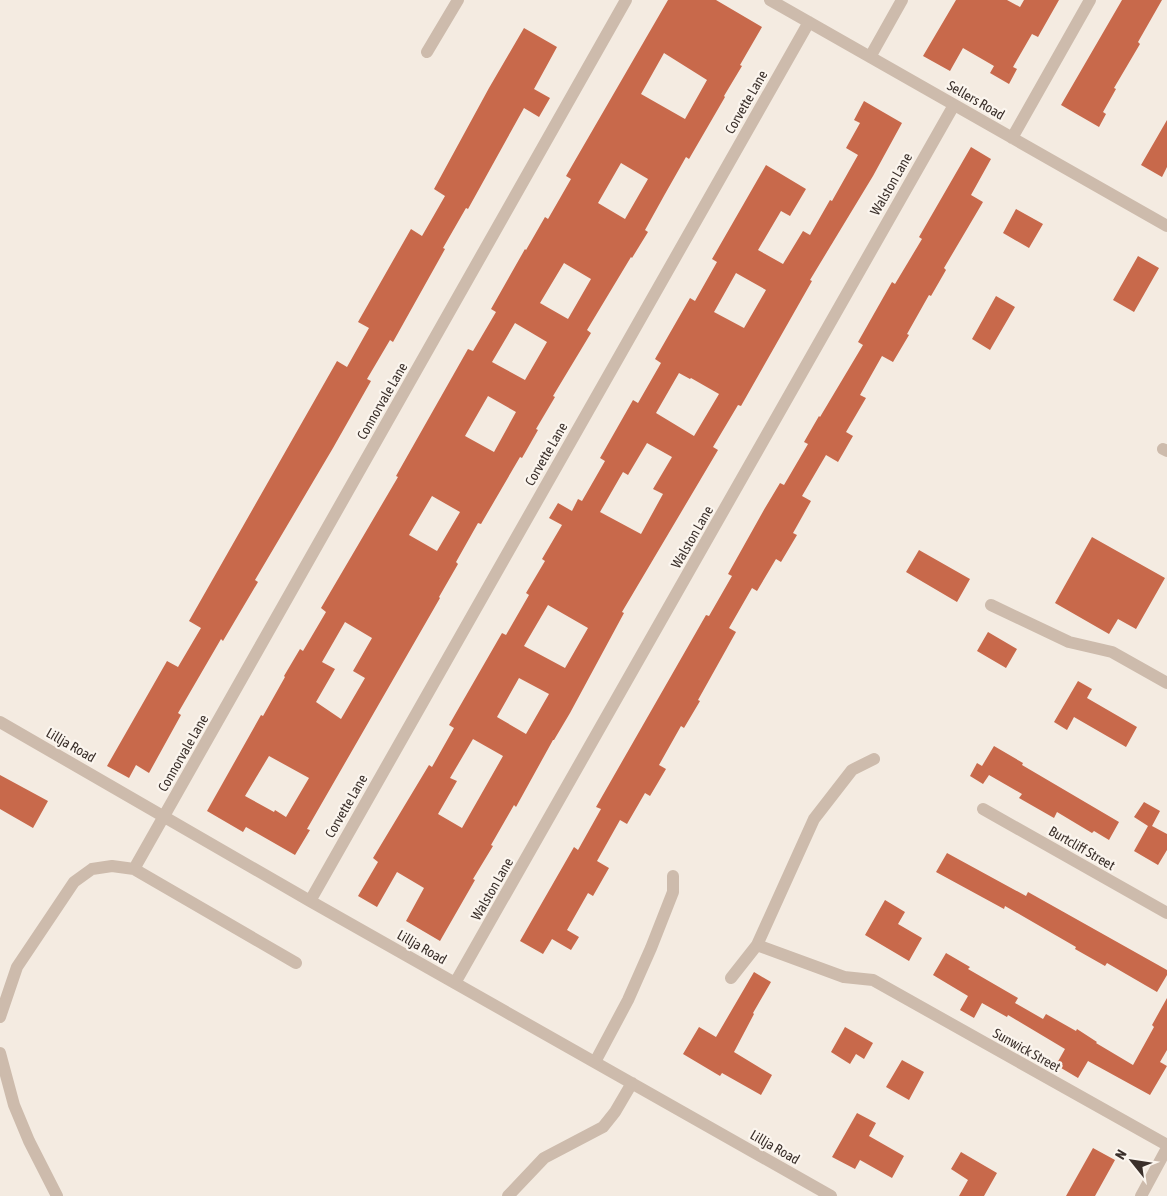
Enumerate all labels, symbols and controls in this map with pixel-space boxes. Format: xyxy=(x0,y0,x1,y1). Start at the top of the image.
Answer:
street label: Corvette Lane xyxy=(722,68,770,136)
street label: Sellers Road xyxy=(944,77,1008,123)
street label: Walston Lane xyxy=(867,150,915,218)
street label: Connorvale Lane xyxy=(354,360,410,442)
street label: Corvette Lane xyxy=(522,420,570,488)
street label: Walston Lane xyxy=(668,503,716,571)
street label: Connorvale Lane xyxy=(155,712,211,794)
street label: Lillja Road xyxy=(43,724,99,766)
street label: Corvette Lane xyxy=(322,772,370,840)
street label: Burtcliff Street xyxy=(1046,823,1118,873)
street label: Walston Lane xyxy=(468,855,516,923)
street label: Lillja Road xyxy=(394,926,450,968)
street label: Sunwick Street xyxy=(990,1025,1064,1075)
street label: Lillja Road xyxy=(747,1126,803,1168)
north arrow xyxy=(1107,1136,1157,1186)
text: N xyxy=(1112,1147,1130,1162)

